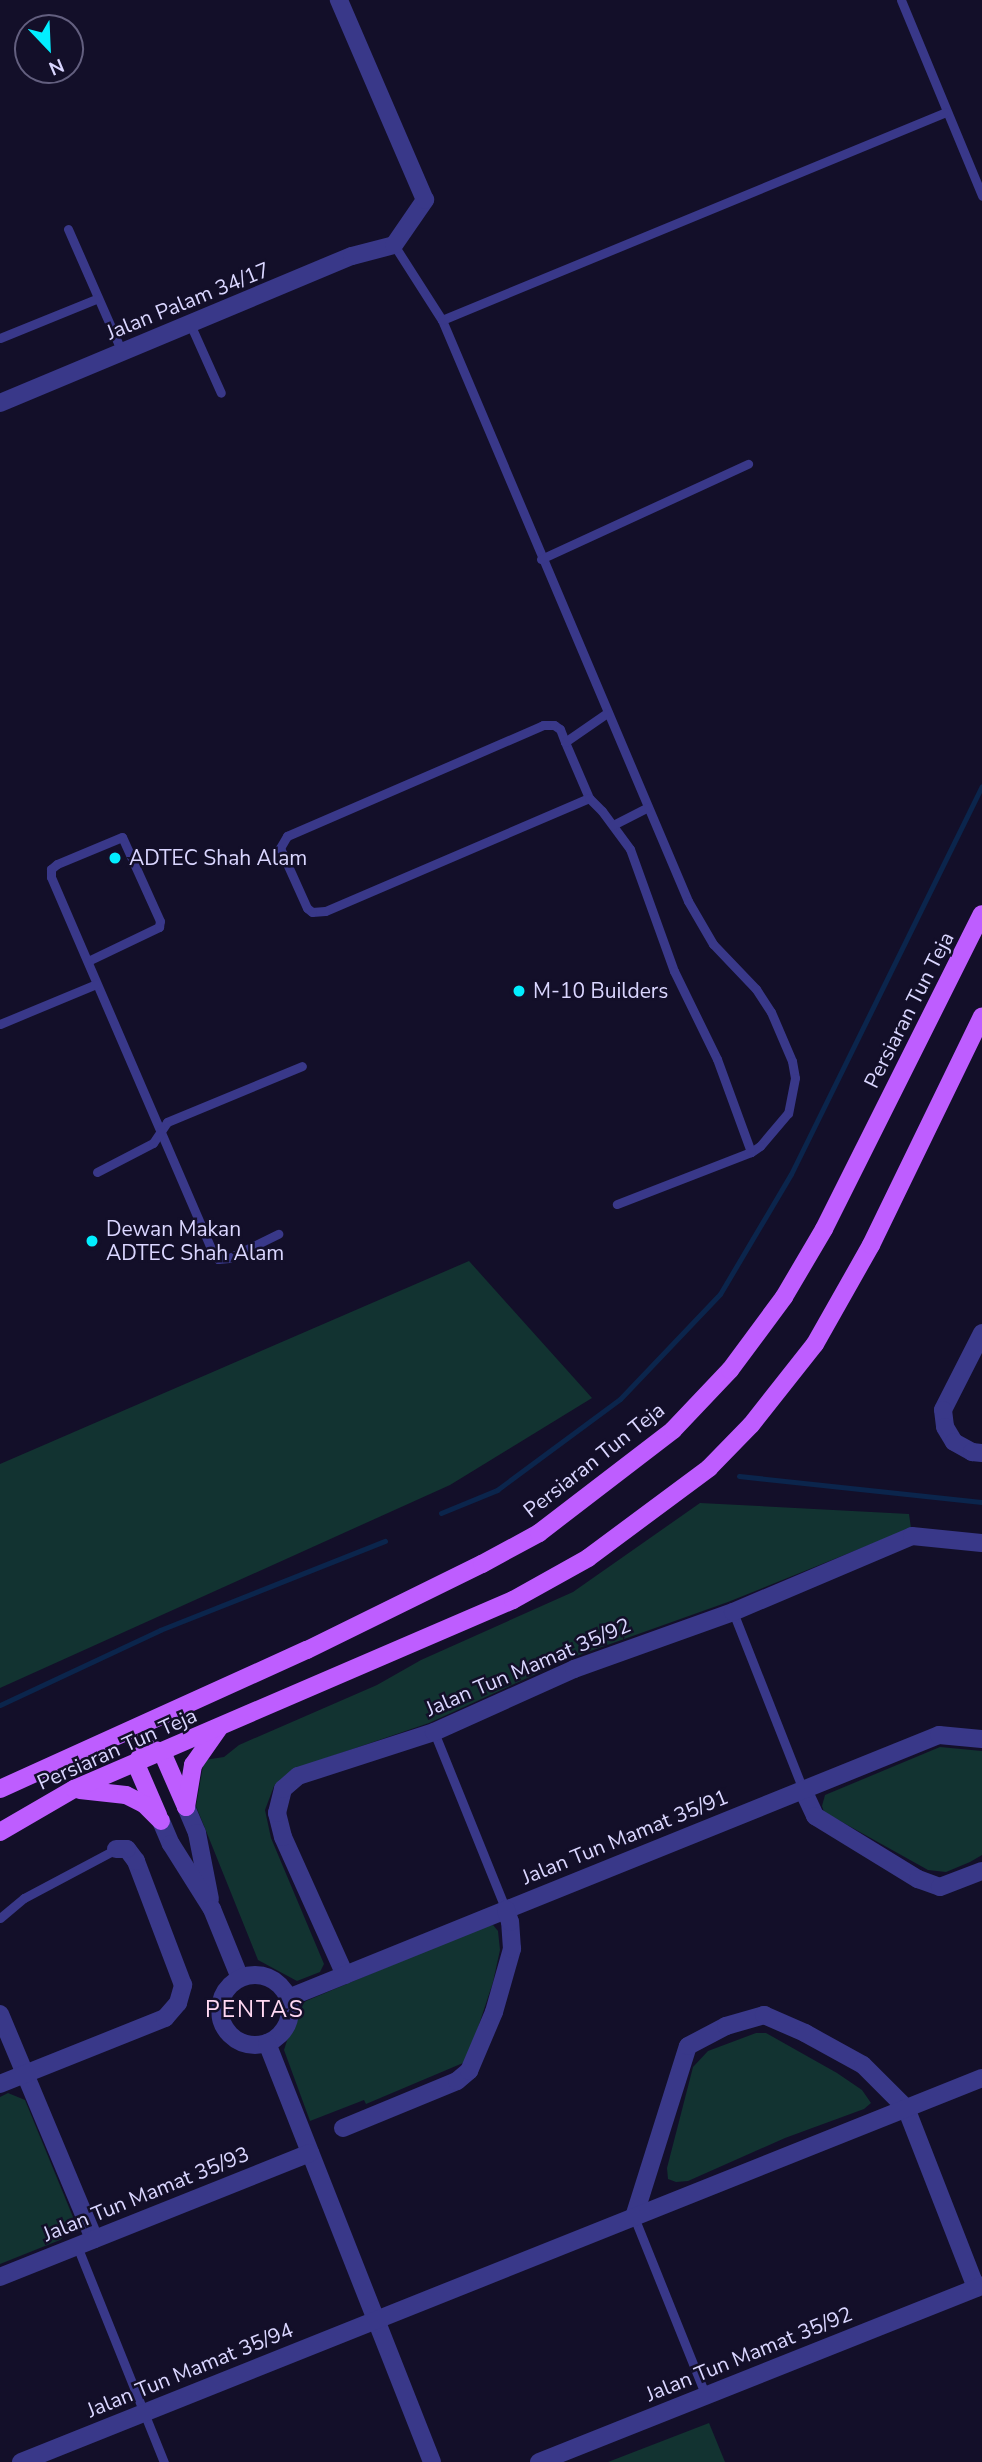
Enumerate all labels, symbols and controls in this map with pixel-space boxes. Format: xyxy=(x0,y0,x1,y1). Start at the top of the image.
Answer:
north arrow xyxy=(14,14,84,84)
text: N xyxy=(45,52,68,81)
street label: Jalan Palam 34/17 xyxy=(103,257,273,345)
place label: ADTEC Shah Alam xyxy=(129,845,307,871)
marker: ADTEC Shah Alam xyxy=(107,850,123,866)
street label: Persiaran Tun Teja xyxy=(859,928,959,1092)
place label: M-10 Builders xyxy=(533,978,668,1004)
marker: M-10 Builders xyxy=(511,983,527,999)
place label: Dewan Makan ADTEC Shah Alam xyxy=(106,1216,284,1266)
marker: Dewan Makan ADTEC Shah Alam xyxy=(84,1233,100,1249)
street label: Persiaran Tun Teja xyxy=(519,1397,669,1523)
street label: Jalan Tun Mamat 35/92 xyxy=(422,1612,634,1722)
street label: Persiaran Tun Teja xyxy=(33,1703,201,1795)
street label: Jalan Tun Mamat 35/91 xyxy=(518,1784,732,1890)
district label: PENTAS xyxy=(206,1996,304,2024)
street label: Jalan Tun Mamat 35/93 xyxy=(39,2141,253,2247)
street label: Jalan Tun Mamat 35/92 xyxy=(642,2301,856,2407)
street label: Jalan Tun Mamat 35/94 xyxy=(83,2317,297,2423)

